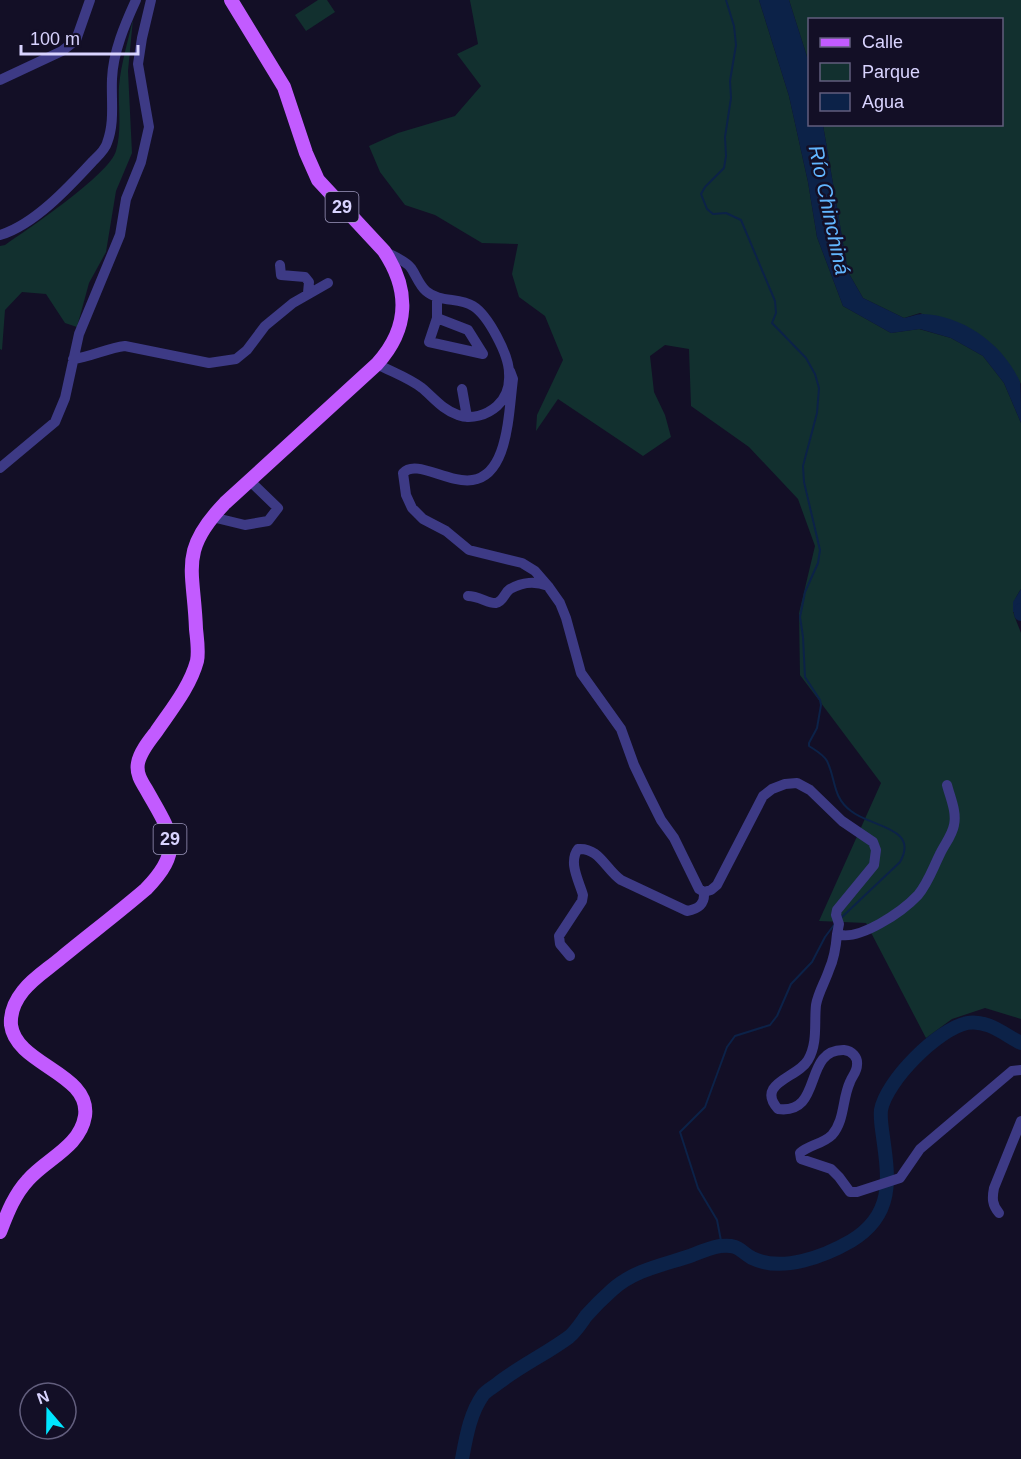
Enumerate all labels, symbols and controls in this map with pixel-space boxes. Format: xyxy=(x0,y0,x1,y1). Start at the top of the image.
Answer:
scale bar xyxy=(21,18,138,56)
legend xyxy=(808,18,1003,126)
text: 100 m xyxy=(30,29,80,49)
text: Calle xyxy=(862,32,903,52)
text: Parque xyxy=(862,62,920,82)
text: Agua xyxy=(862,92,905,112)
water label: Río Chinchiná xyxy=(805,143,855,277)
road number: 29 xyxy=(326,192,358,222)
road number: 29 xyxy=(154,824,186,854)
north arrow xyxy=(18,1381,78,1441)
text: N xyxy=(35,1387,51,1407)

